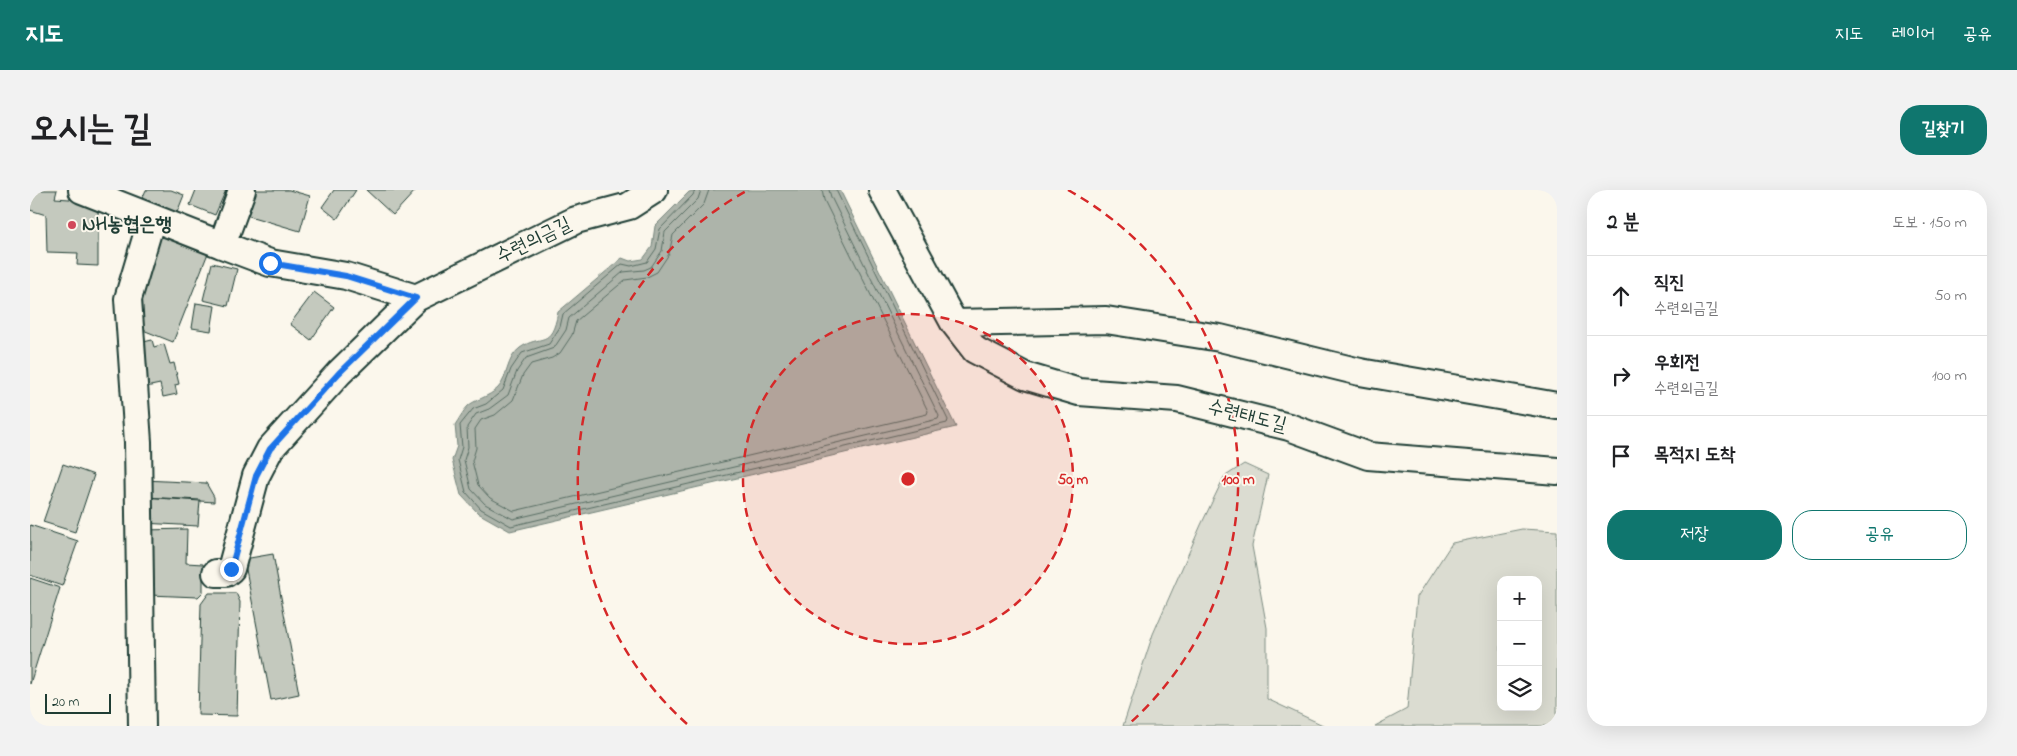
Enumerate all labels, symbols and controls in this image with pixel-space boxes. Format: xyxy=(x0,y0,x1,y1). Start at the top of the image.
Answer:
text: 지도 xyxy=(25,18,64,53)
text: 지도 xyxy=(1835,22,1864,48)
text: 레이어 xyxy=(1892,22,1935,48)
text: 공유 xyxy=(1963,22,1992,48)
text: 오시는 길 xyxy=(30,105,151,156)
button: 길찾기 xyxy=(1900,105,1987,155)
text: 2 분 xyxy=(1607,208,1640,238)
street label: 수련의금길 xyxy=(491,210,577,272)
place label: NH농협은행 xyxy=(82,211,172,240)
text: 도보 · 150 m xyxy=(1892,211,1967,235)
marker: NH농협은행 xyxy=(66,219,78,231)
route start xyxy=(259,252,282,275)
text: 직진 xyxy=(1654,270,1685,297)
icon: ahead xyxy=(1607,282,1635,310)
text: 50 m xyxy=(1935,284,1967,308)
text: 수련의금길 xyxy=(1654,297,1718,321)
text: 우회전 xyxy=(1654,350,1700,377)
icon: right xyxy=(1607,362,1635,390)
text: 100 m xyxy=(1932,364,1967,388)
text: 수련의금길 xyxy=(1654,377,1718,401)
street label: 수련태도길 xyxy=(1204,393,1290,441)
icon: arrive xyxy=(1607,442,1635,470)
text: 목적지 도착 xyxy=(1654,442,1735,469)
text: 50 m xyxy=(1058,469,1089,491)
text: 100 m xyxy=(1221,469,1255,491)
centre of rings xyxy=(899,470,917,488)
button: 저장 xyxy=(1607,510,1782,560)
button: 공유 xyxy=(1792,510,1967,560)
route end xyxy=(220,558,243,581)
map controls xyxy=(1497,576,1542,711)
button: + xyxy=(1497,576,1542,621)
button: − xyxy=(1497,621,1542,666)
button: layers xyxy=(1497,666,1542,711)
scale bar xyxy=(45,691,111,714)
text: 20 m xyxy=(52,692,79,713)

